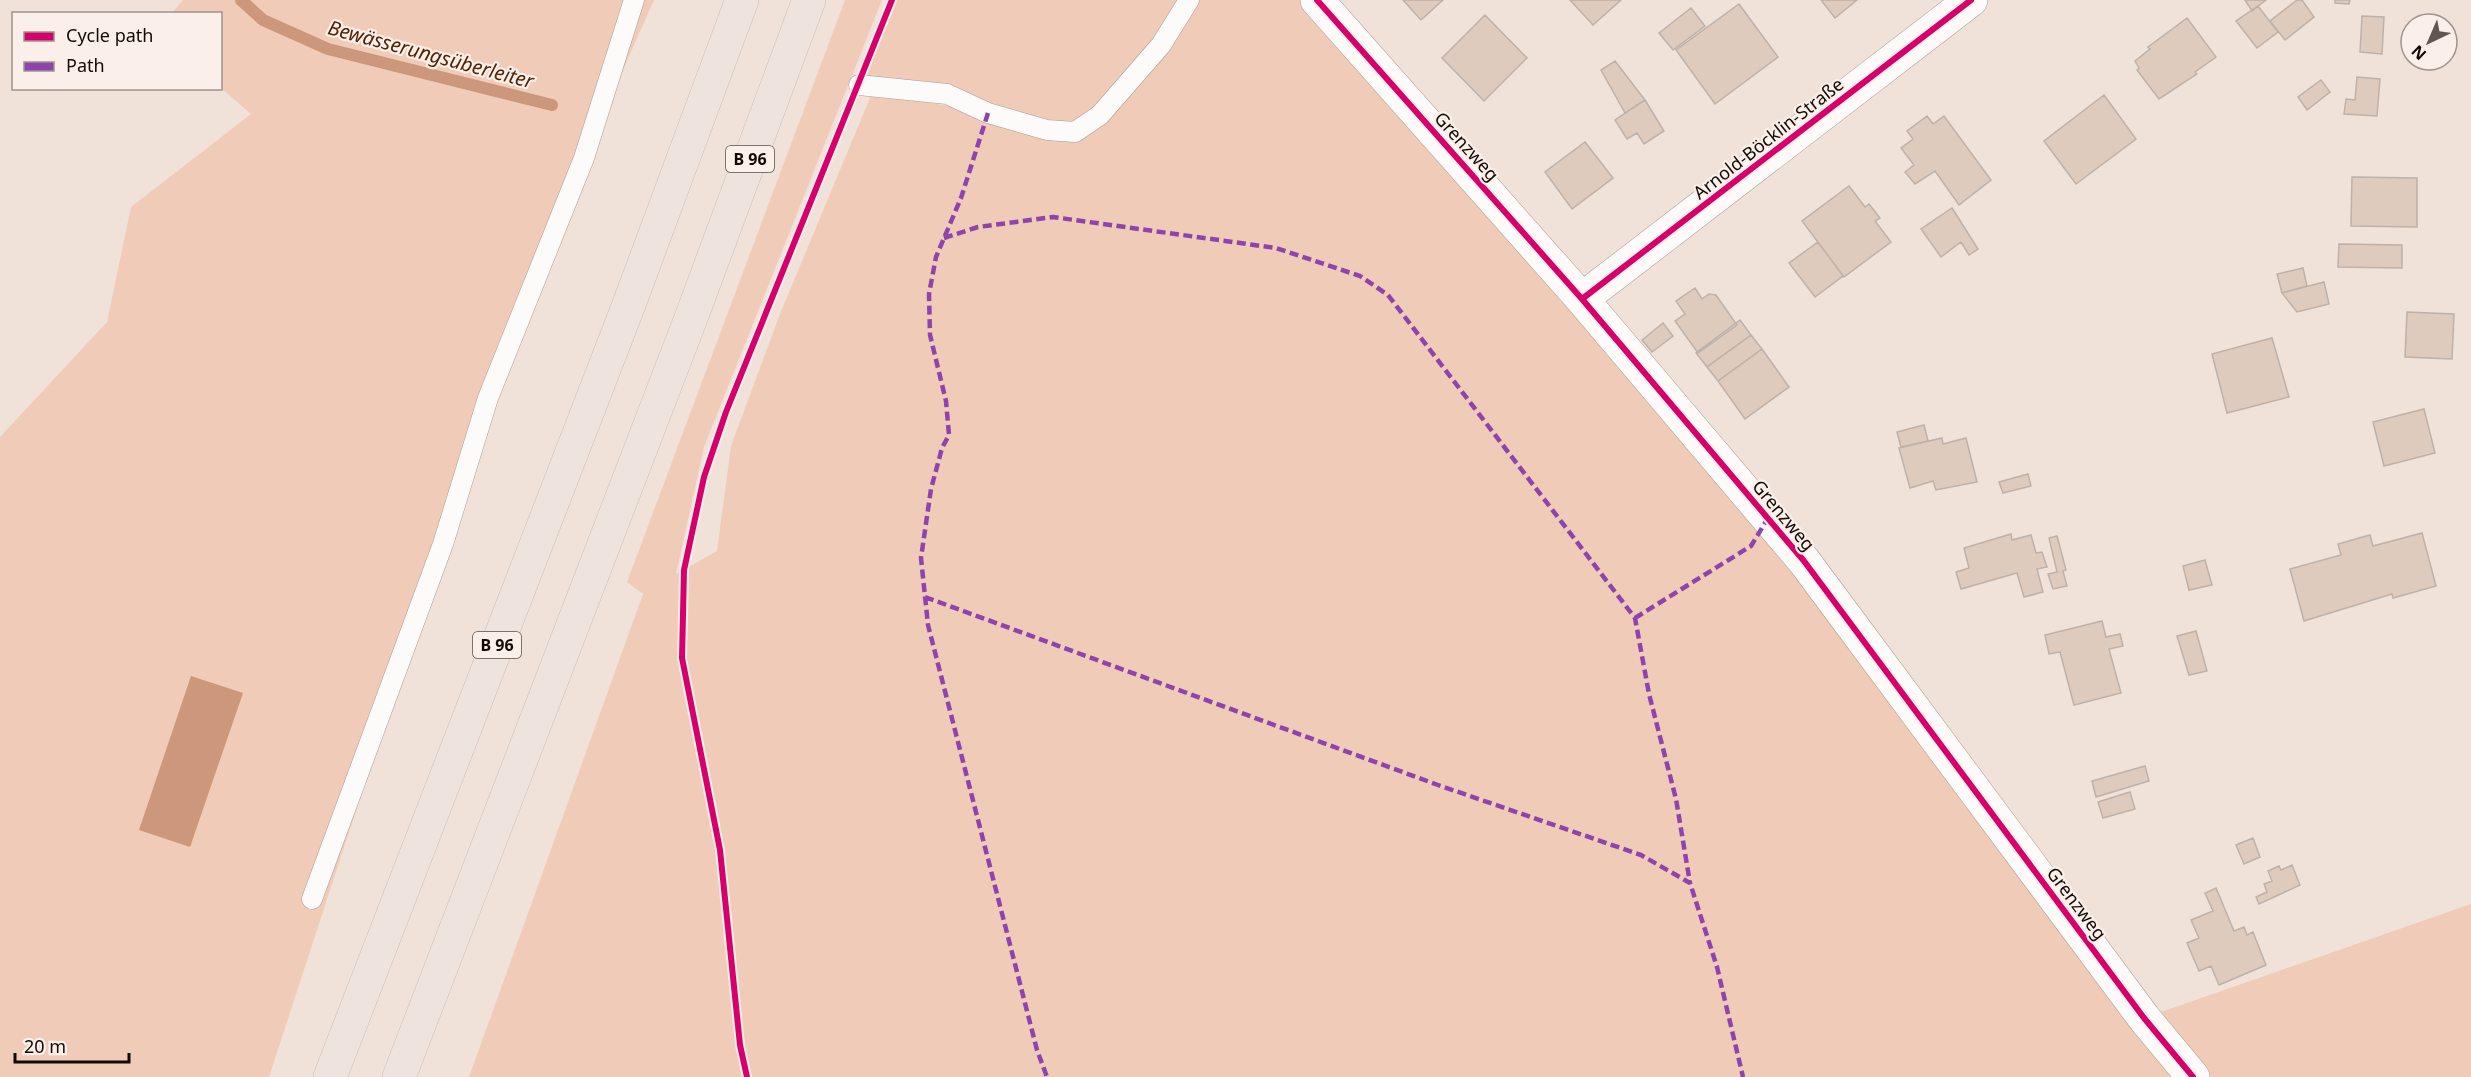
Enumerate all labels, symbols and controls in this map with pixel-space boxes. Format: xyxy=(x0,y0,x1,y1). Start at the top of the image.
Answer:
legend xyxy=(12,12,222,90)
north arrow xyxy=(2399,12,2459,72)
water label: Bewässerungsüberleiter xyxy=(325,14,538,95)
text: Cycle path xyxy=(66,23,153,47)
text: N xyxy=(2406,40,2431,65)
text: Path xyxy=(66,53,105,77)
street label: Arnold-Böcklin-Straße xyxy=(1688,72,1848,204)
street label: Grenzweg xyxy=(1430,106,1504,186)
road number: B 96 xyxy=(726,146,774,172)
street label: Grenzweg xyxy=(1747,475,1821,555)
road number: B 96 xyxy=(473,632,521,658)
street label: Grenzweg xyxy=(2042,862,2112,944)
scale bar xyxy=(15,1026,129,1064)
text: 20 m xyxy=(24,1034,66,1058)

